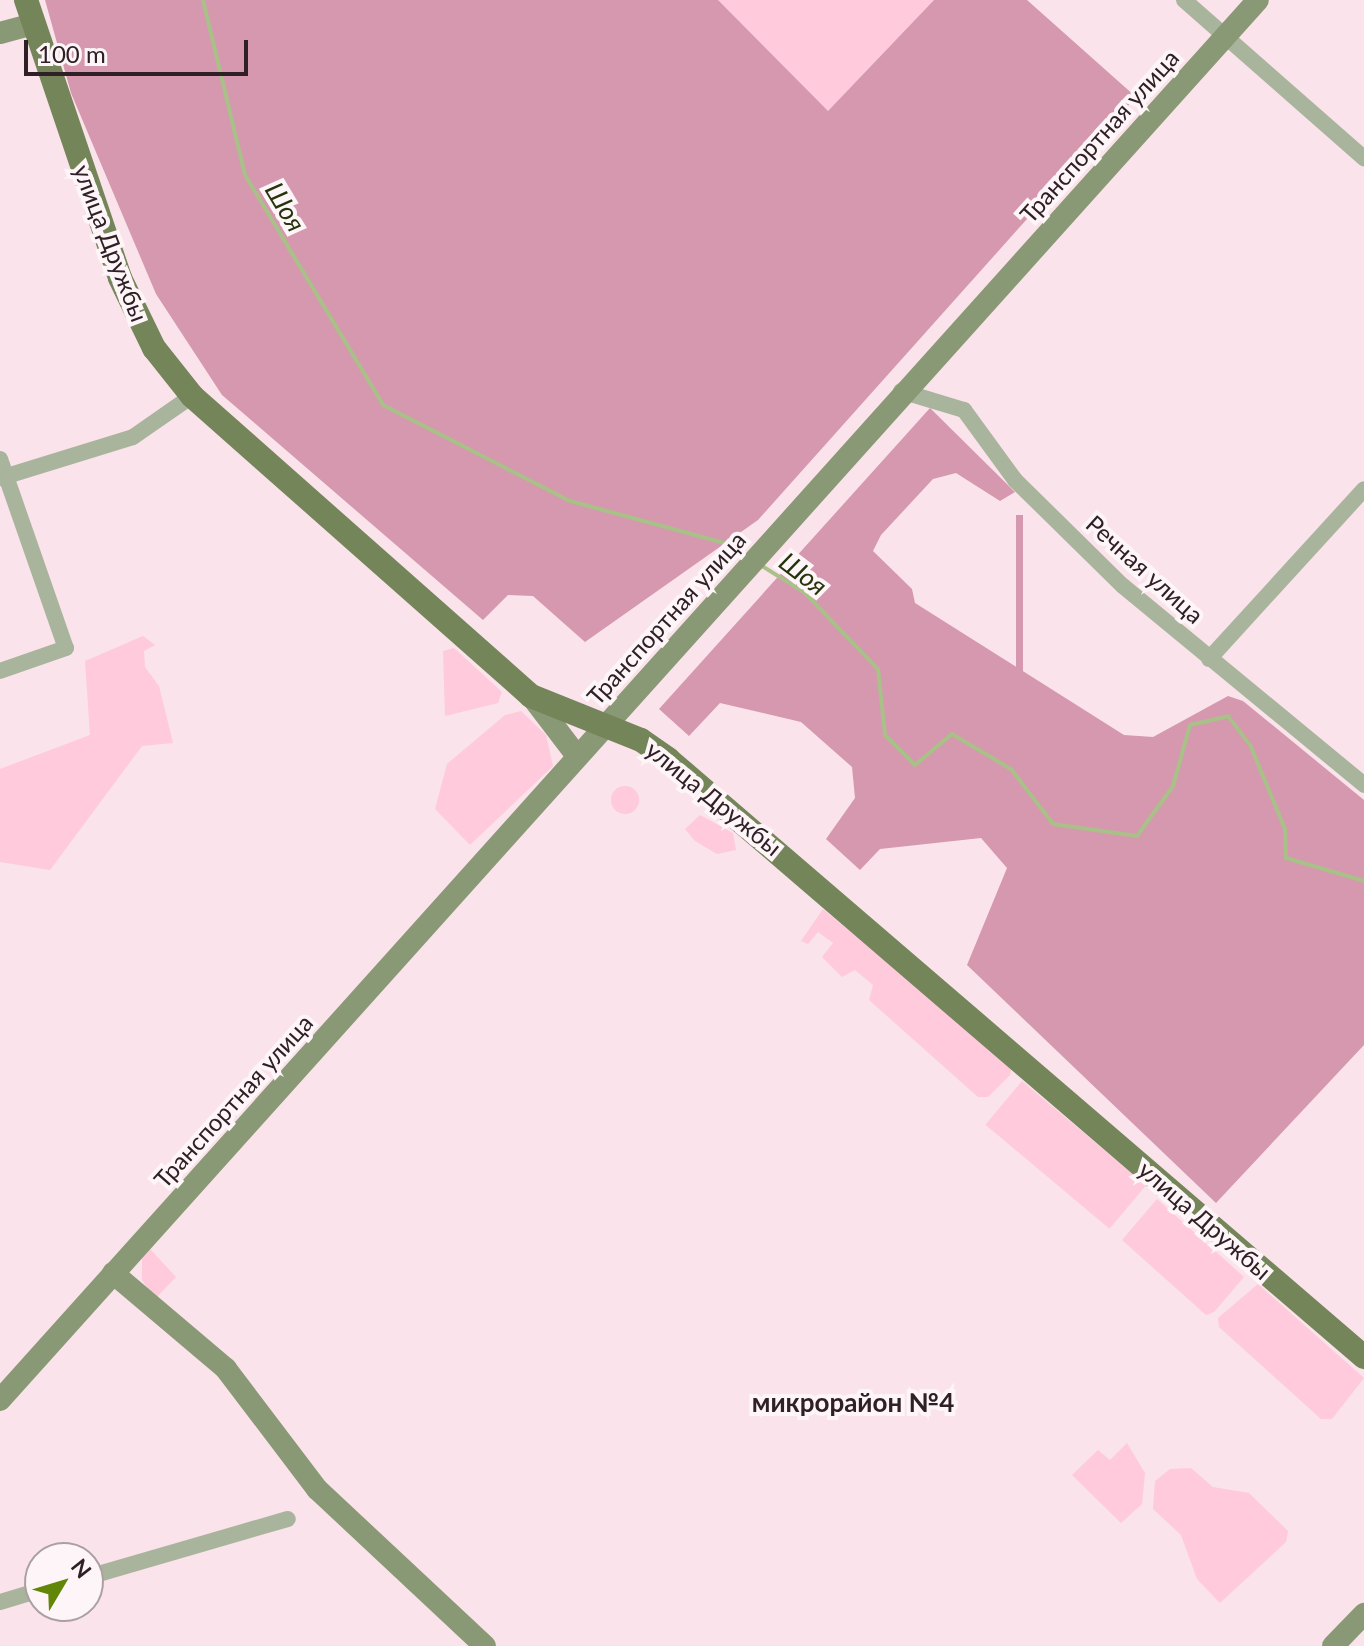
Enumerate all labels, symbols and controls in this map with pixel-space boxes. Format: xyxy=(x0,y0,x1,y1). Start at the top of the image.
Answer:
scale bar xyxy=(28,24,252,74)
text: 100 m xyxy=(38,39,106,68)
street label: Транспортная улица xyxy=(1014,43,1184,229)
street label: улица Дружбы xyxy=(68,160,154,326)
water label: Шоя xyxy=(258,177,312,237)
street label: Речная улица xyxy=(1080,509,1210,629)
street label: Транспортная улица xyxy=(581,525,751,711)
water label: Шоя xyxy=(773,546,833,602)
street label: улица Дружбы xyxy=(640,735,788,861)
street label: Транспортная улица xyxy=(148,1008,318,1194)
street label: улица Дружбы xyxy=(1133,1155,1277,1285)
district label: микрорайон №4 xyxy=(752,1387,954,1419)
north arrow xyxy=(24,1542,104,1622)
text: N xyxy=(66,1553,98,1583)

